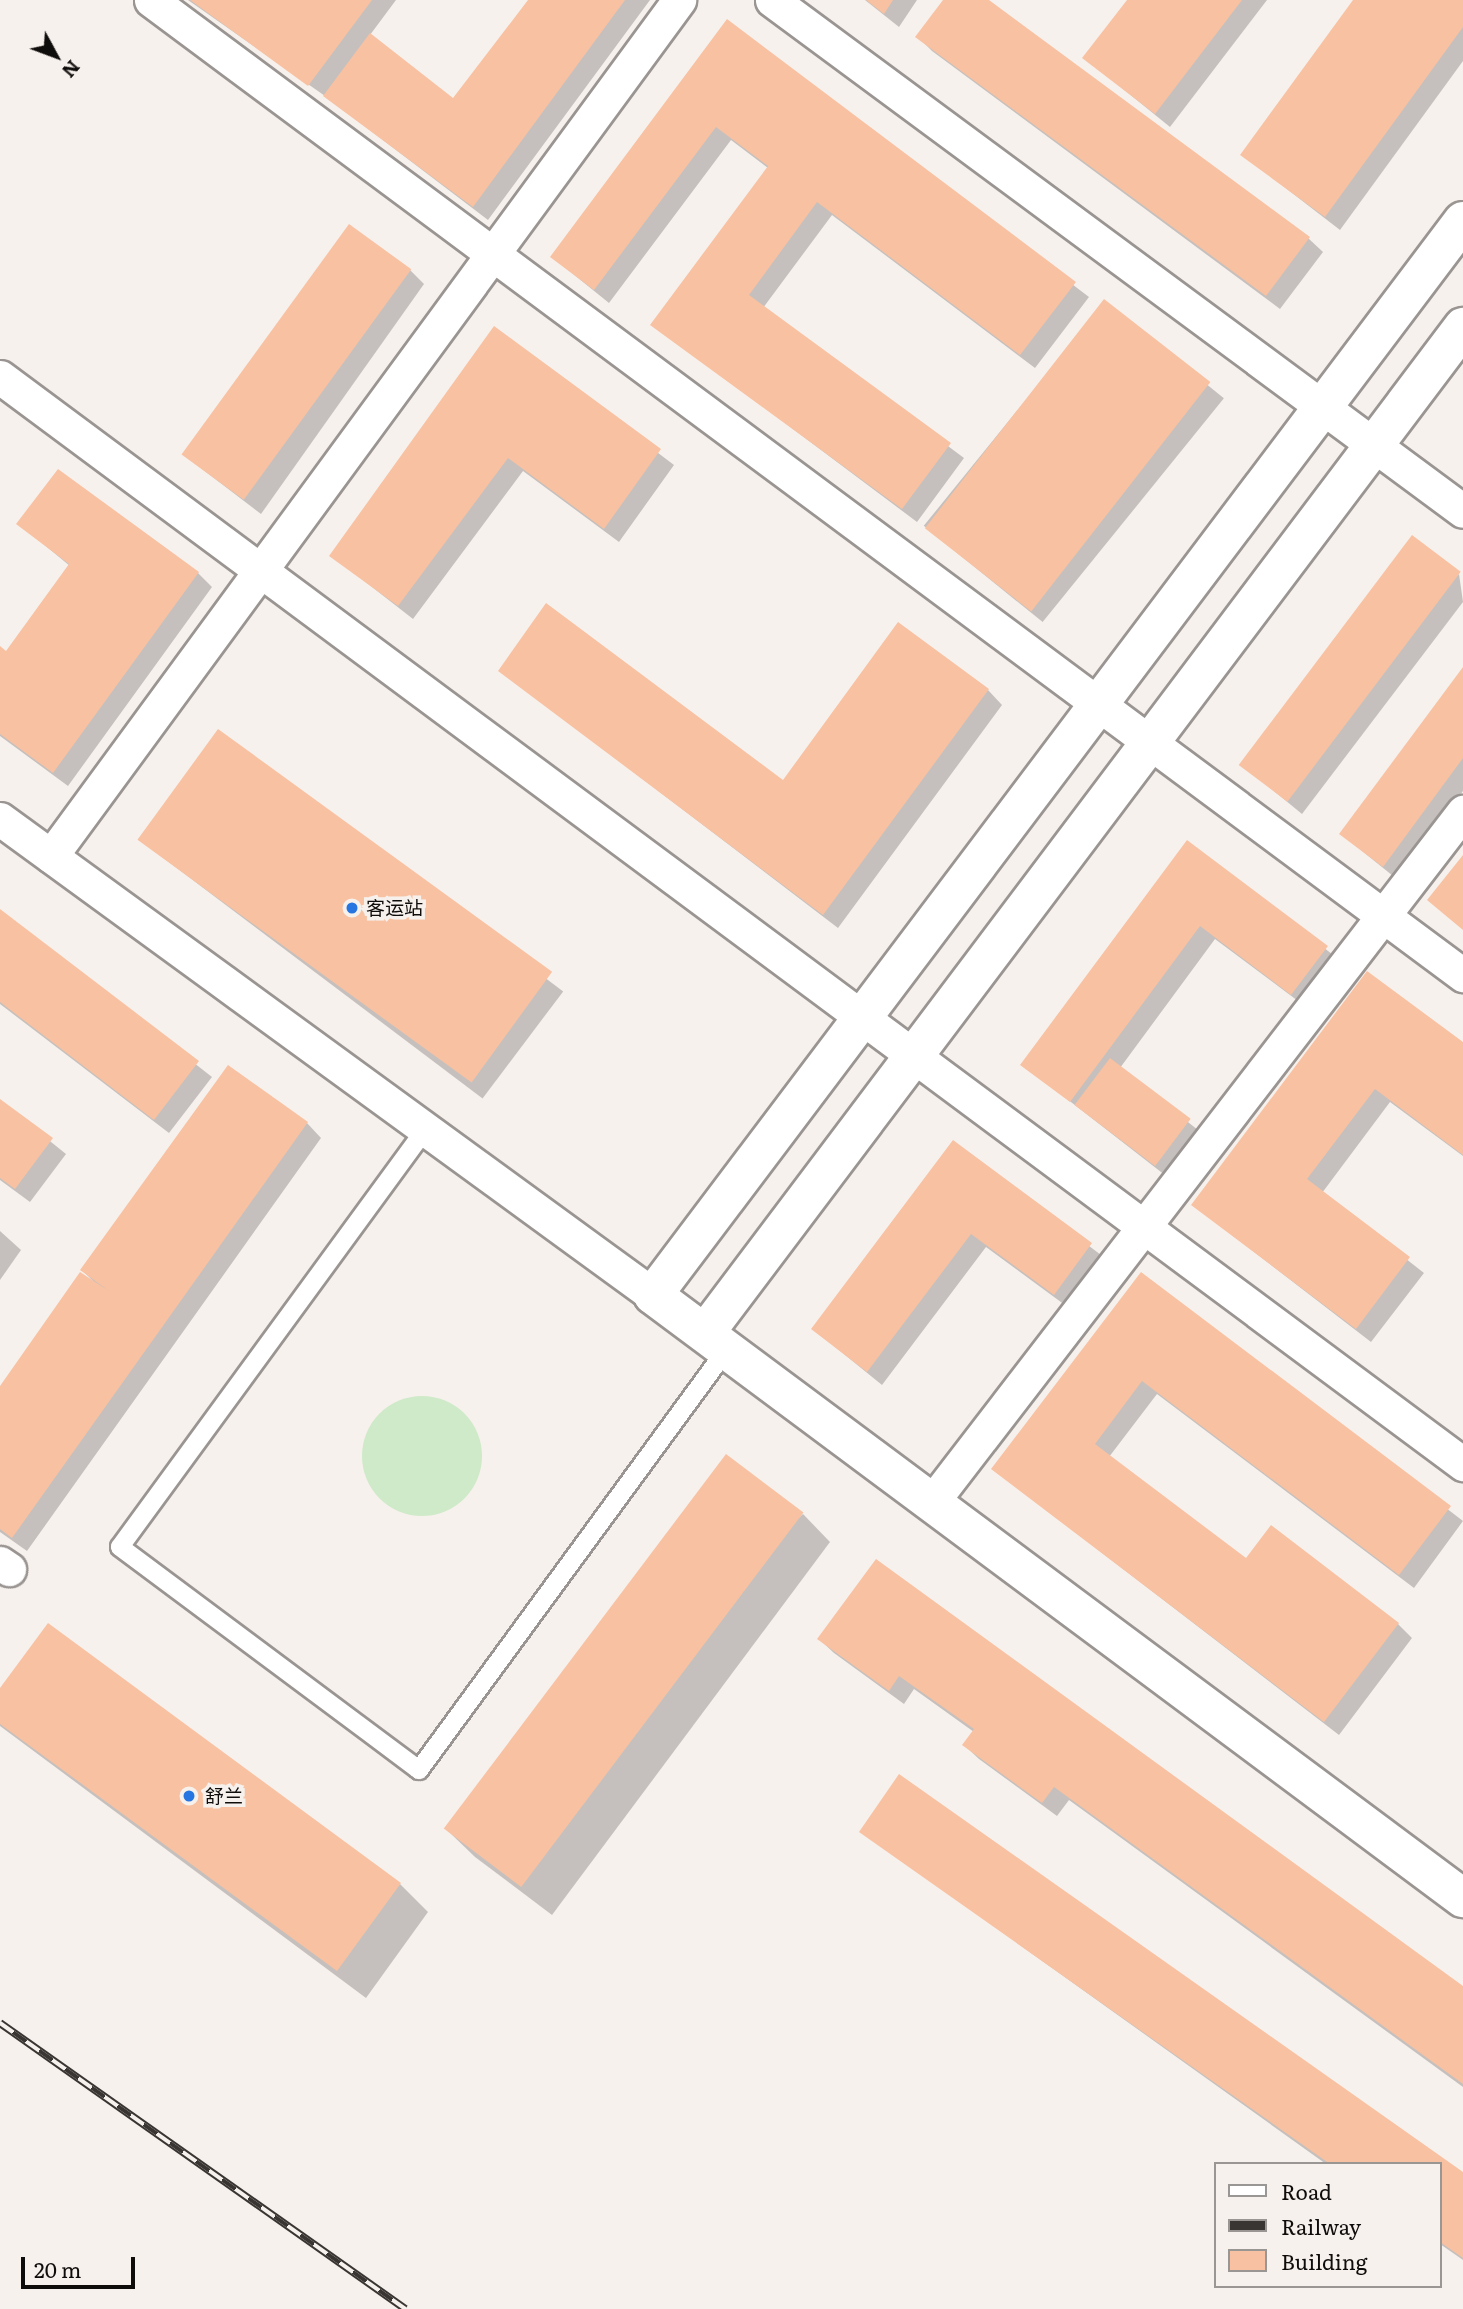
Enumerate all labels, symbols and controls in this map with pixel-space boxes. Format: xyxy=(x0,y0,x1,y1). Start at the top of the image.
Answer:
north arrow xyxy=(21,21,91,91)
text: N xyxy=(56,55,88,85)
place label: 客运站 xyxy=(366,897,423,919)
marker: 客运站 xyxy=(344,900,360,916)
place label: 舒兰 xyxy=(205,1785,243,1807)
marker: 舒兰 xyxy=(179,1786,199,1806)
legend xyxy=(1214,2162,1442,2288)
text: Road xyxy=(1281,2175,1332,2206)
text: Railway xyxy=(1281,2210,1361,2241)
scale bar xyxy=(24,2242,138,2286)
text: Building xyxy=(1281,2245,1367,2276)
text: 20 m xyxy=(34,2253,81,2284)

